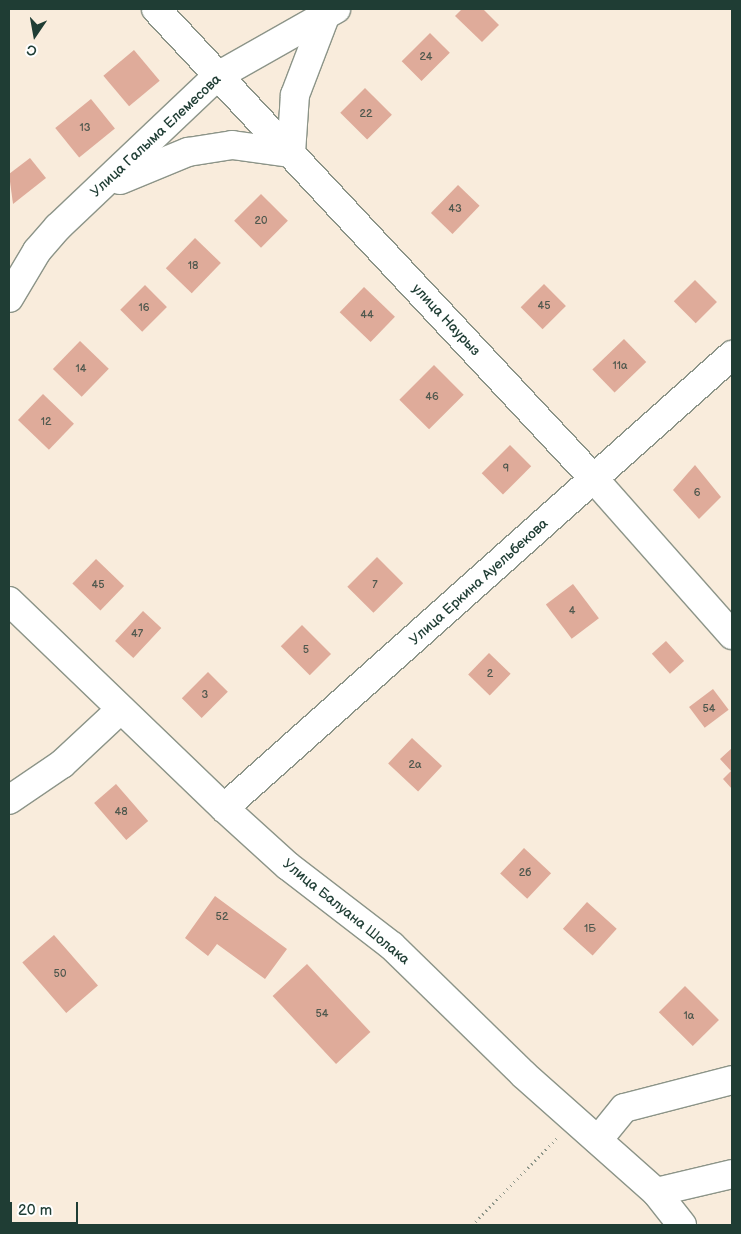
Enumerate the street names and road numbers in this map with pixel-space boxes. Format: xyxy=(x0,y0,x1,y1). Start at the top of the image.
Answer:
street label: Улица Галыма Елемесова xyxy=(87,71,225,201)
street label: улица Наурыз xyxy=(408,281,484,359)
street label: Улица Еркина Ауельбекова xyxy=(406,515,552,649)
street label: Улица Балуана Шолака xyxy=(279,856,413,968)

